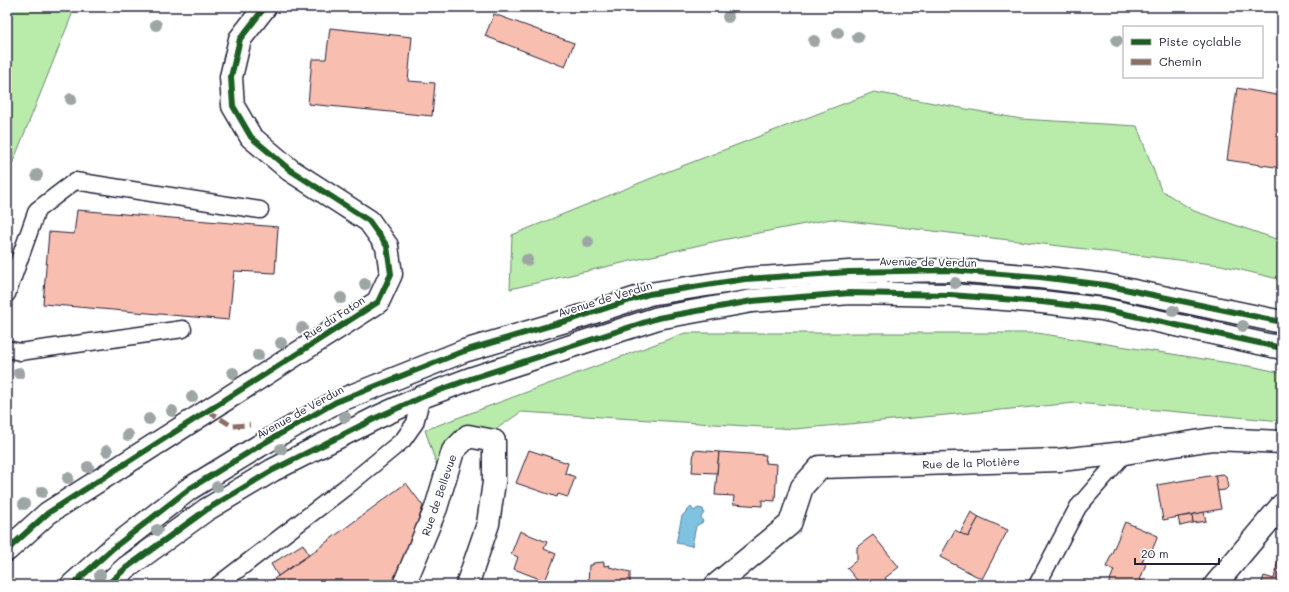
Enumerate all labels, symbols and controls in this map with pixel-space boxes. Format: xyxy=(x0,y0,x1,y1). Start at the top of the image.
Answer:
legend xyxy=(1123,26,1263,78)
text: Piste cyclable xyxy=(1159,33,1241,49)
text: Chemin xyxy=(1159,53,1202,69)
street label: Avenue de Verdun xyxy=(879,253,977,270)
street label: Avenue de Verdun xyxy=(556,277,654,320)
street label: Rue du Faton xyxy=(300,292,367,343)
street label: Avenue de Verdun xyxy=(254,381,346,442)
street label: Rue de Bellevue xyxy=(418,452,460,538)
street label: Rue de la Plotière xyxy=(922,453,1020,472)
scale bar xyxy=(1135,540,1219,566)
text: 20 m xyxy=(1141,545,1169,561)

